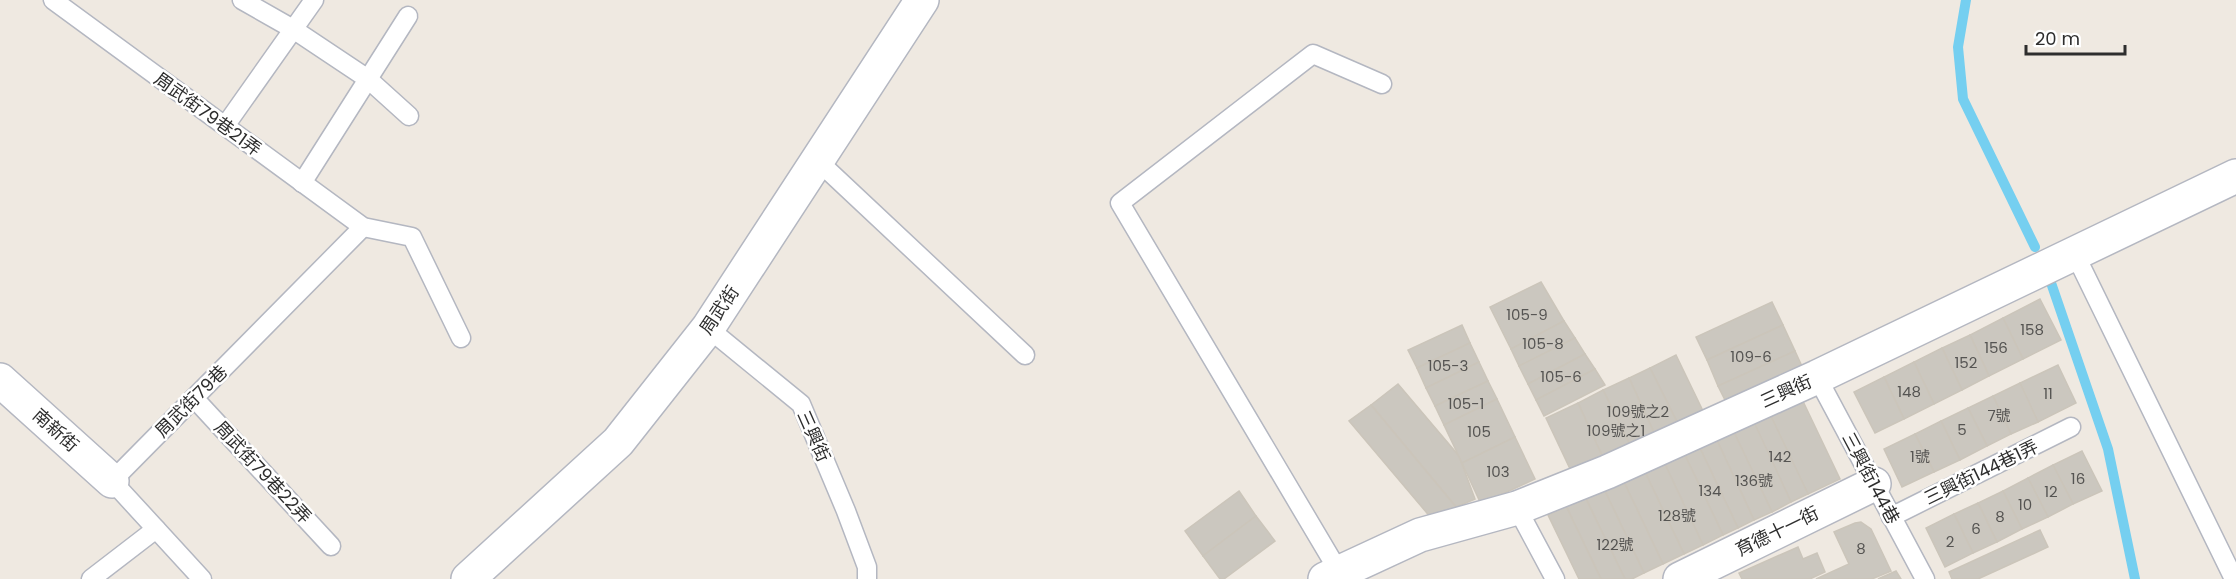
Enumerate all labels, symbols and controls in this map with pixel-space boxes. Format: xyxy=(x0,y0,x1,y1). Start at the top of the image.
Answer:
scale bar xyxy=(2026,18,2125,56)
text: 20 m xyxy=(2035,26,2080,51)
street label: 周武街79巷21弄 xyxy=(149,66,267,162)
street label: 周武街 xyxy=(694,281,744,339)
house number: 105-9 xyxy=(1506,304,1548,325)
house number: 158 xyxy=(2020,319,2044,340)
house number: 105-8 xyxy=(1522,333,1564,354)
house number: 156 xyxy=(1984,337,2008,358)
house number: 109-6 xyxy=(1730,346,1772,367)
house number: 152 xyxy=(1955,352,1977,373)
house number: 105-3 xyxy=(1428,355,1468,376)
street label: 周武街79巷 xyxy=(149,359,233,443)
house number: 105-6 xyxy=(1540,366,1582,387)
street label: 三興街 xyxy=(1756,369,1816,413)
house number: 148 xyxy=(1897,381,1921,402)
house number: 11 xyxy=(2043,383,2053,404)
house number: 105-1 xyxy=(1448,393,1484,414)
house number: 109號之2 xyxy=(1607,401,1669,422)
street label: 南新街 xyxy=(28,403,84,457)
house number: 7號 xyxy=(1987,405,2011,426)
street label: 三興街 xyxy=(792,406,836,466)
street label: 周武街79巷22弄 xyxy=(209,415,317,529)
house number: 5 xyxy=(1957,419,1967,440)
house number: 109號之1 xyxy=(1587,420,1645,441)
house number: 105 xyxy=(1467,421,1491,442)
street label: 三興街144巷 xyxy=(1836,428,1906,528)
street label: 三興街144巷1弄 xyxy=(1920,434,2042,510)
house number: 142 xyxy=(1769,446,1791,467)
house number: 1號 xyxy=(1910,446,1930,467)
house number: 103 xyxy=(1486,461,1510,482)
house number: 16 xyxy=(2071,468,2085,489)
house number: 136號 xyxy=(1735,470,1773,491)
house number: 134 xyxy=(1698,480,1722,501)
house number: 12 xyxy=(2044,481,2058,502)
house number: 10 xyxy=(2018,494,2032,515)
street label: 育德十一街 xyxy=(1731,500,1823,562)
house number: 128號 xyxy=(1658,505,1696,526)
house number: 8 xyxy=(1995,506,2005,527)
house number: 6 xyxy=(1971,518,1981,539)
house number: 2 xyxy=(1946,531,1954,552)
house number: 122號 xyxy=(1596,534,1634,555)
house number: 8 xyxy=(1856,538,1866,559)

